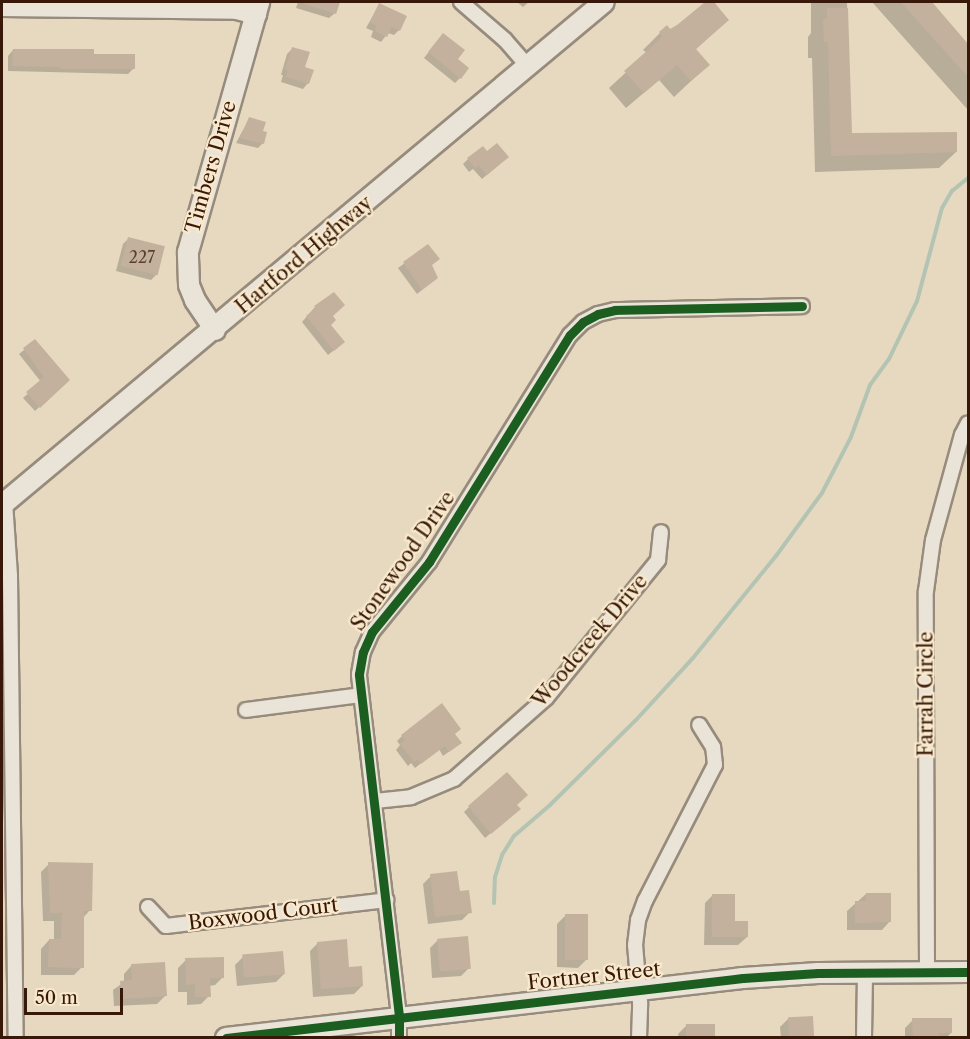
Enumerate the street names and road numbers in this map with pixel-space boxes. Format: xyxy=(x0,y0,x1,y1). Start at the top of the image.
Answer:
street label: Timbers Drive xyxy=(181,98,241,236)
street label: Hartford Highway xyxy=(231,191,377,319)
street label: Stonewood Drive xyxy=(346,487,460,635)
street label: Woodcreek Drive xyxy=(527,569,653,713)
street label: Farrah Circle xyxy=(914,631,938,757)
street label: Boxwood Court xyxy=(187,893,339,935)
street label: Fortner Street xyxy=(526,957,662,995)

